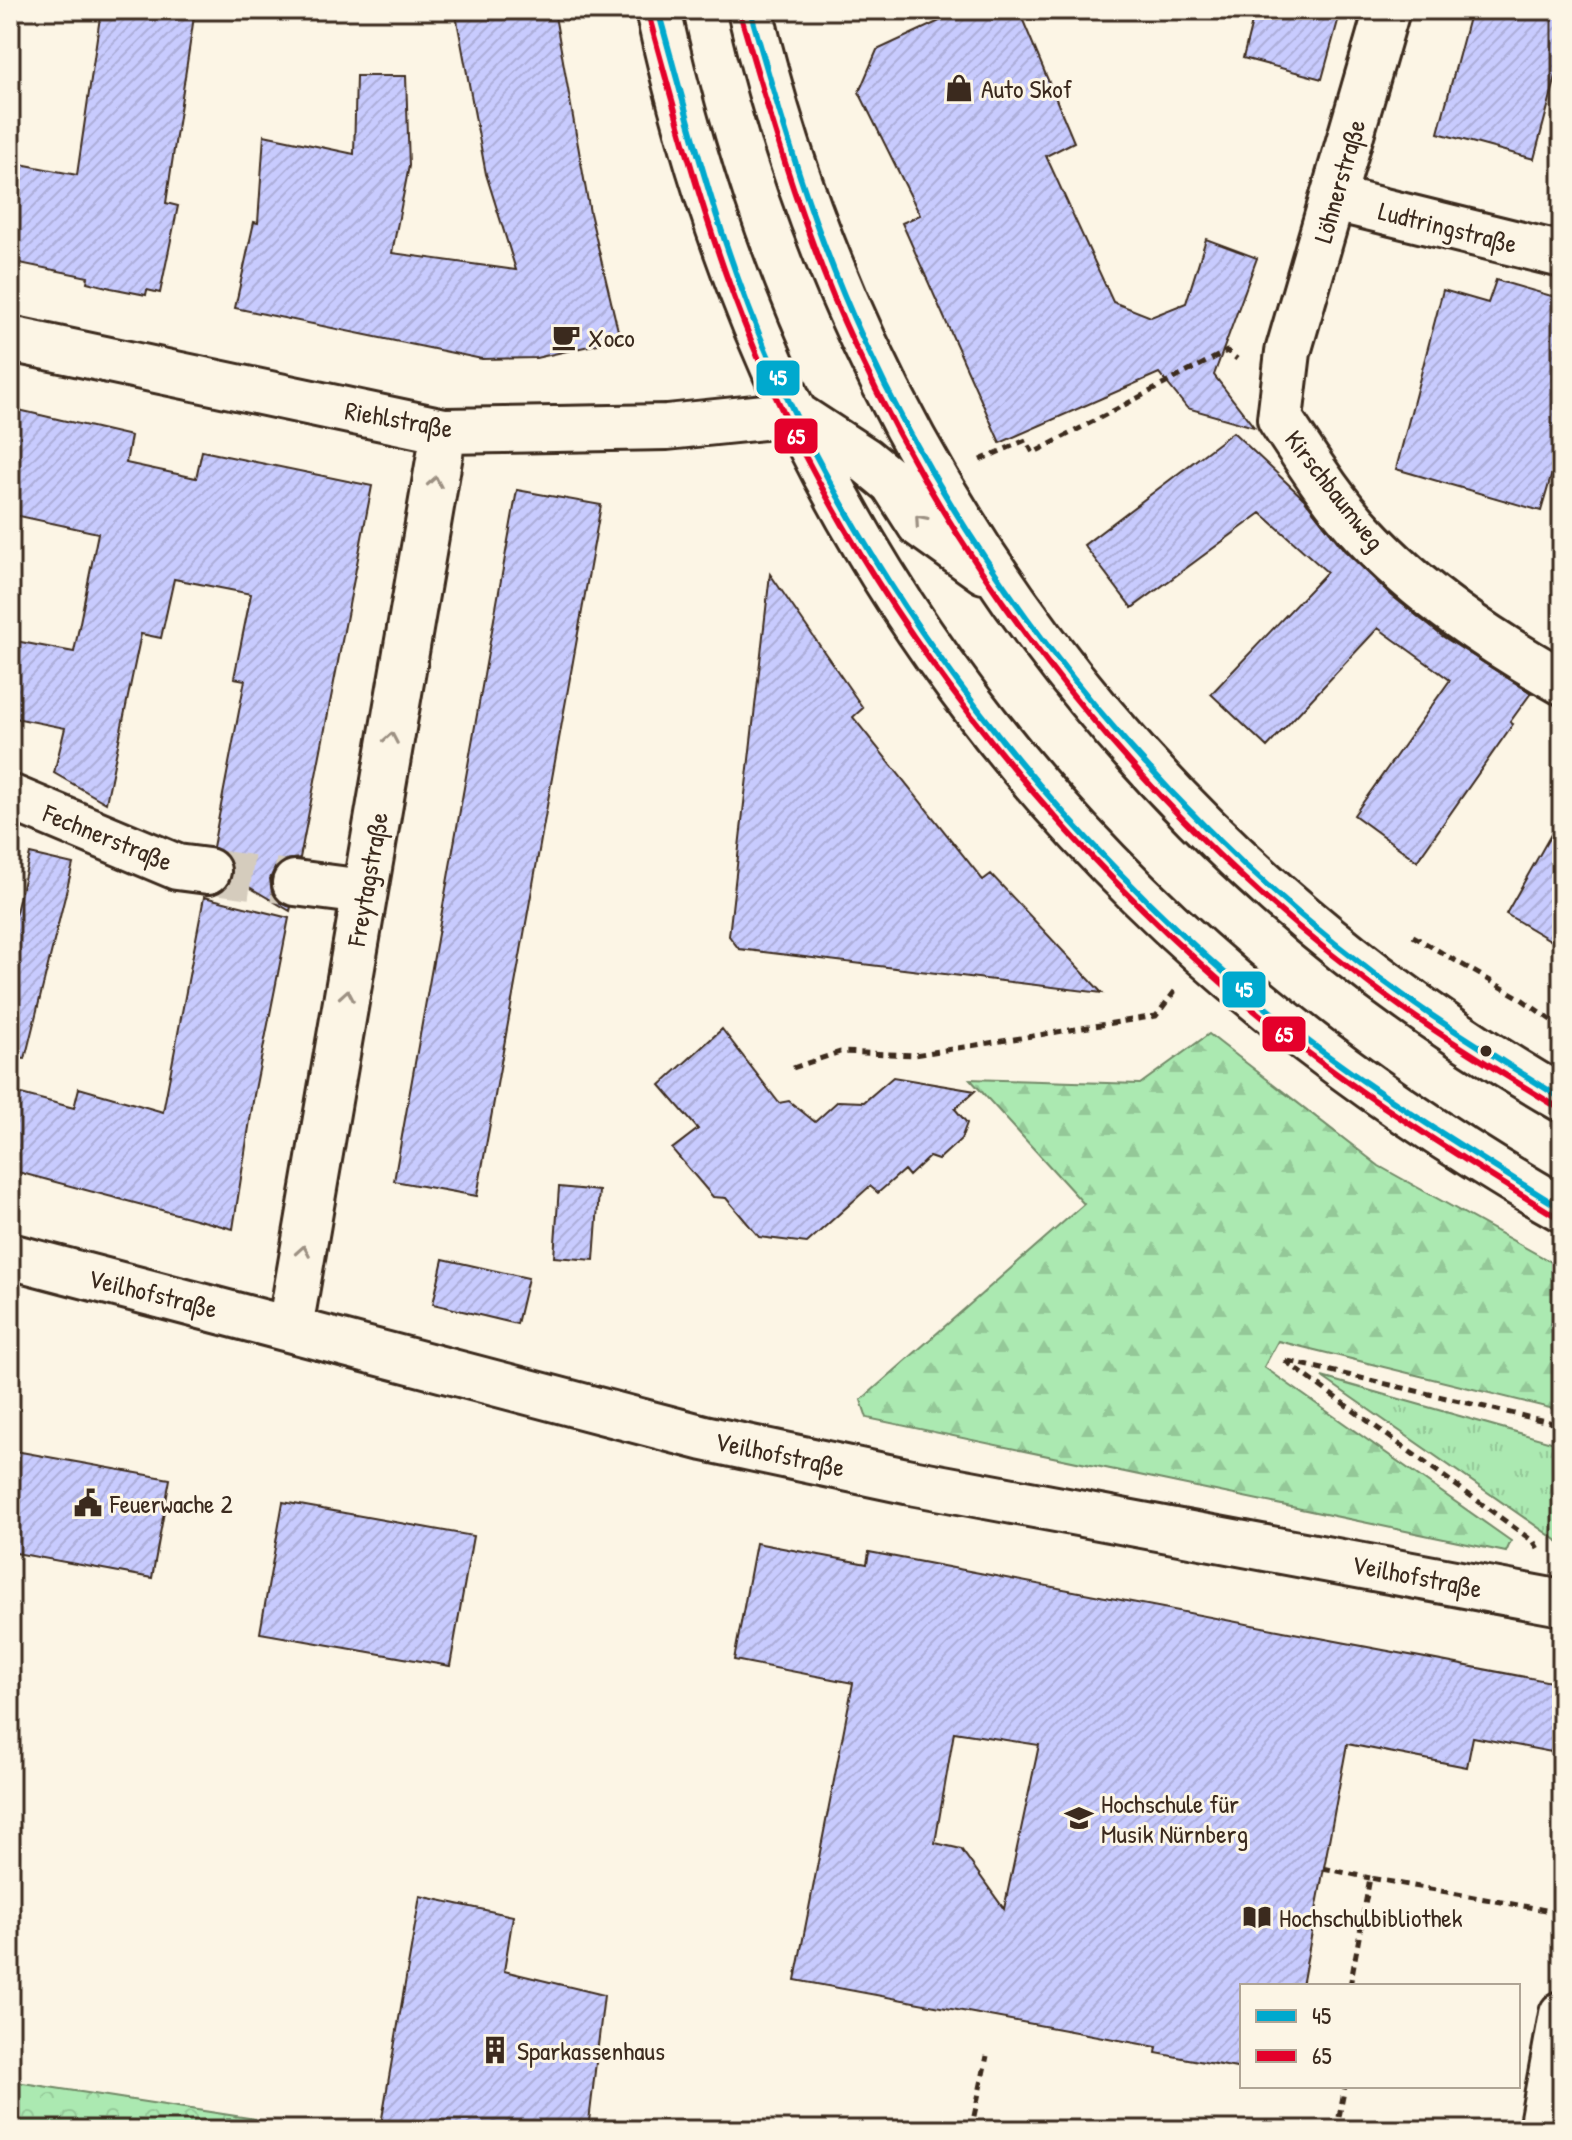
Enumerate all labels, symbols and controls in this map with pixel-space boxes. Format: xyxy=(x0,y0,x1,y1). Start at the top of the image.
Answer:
place label: Auto Skof xyxy=(981,71,1073,106)
shop icon: Auto Skof xyxy=(944,73,974,103)
street label: Löhnerstraße xyxy=(1305,115,1373,247)
street label: Ludtringstraße xyxy=(1375,193,1521,261)
place label: Xoco xyxy=(588,320,635,355)
cafe icon: Xoco xyxy=(551,322,581,352)
line badge: 45 xyxy=(755,359,801,397)
text: 45 xyxy=(769,362,787,392)
street label: Riehlstraße xyxy=(342,392,456,446)
line badge: 65 xyxy=(773,417,819,455)
text: 65 xyxy=(787,421,806,451)
street label: Kirschbaumweg xyxy=(1277,423,1393,557)
one-way arrow xyxy=(426,475,443,489)
one-way arrow xyxy=(915,515,930,530)
one-way arrow xyxy=(382,732,399,745)
street label: Fechnerstraße xyxy=(37,795,178,879)
street label: Freytagstraße xyxy=(338,809,396,950)
line badge: 45 xyxy=(1221,970,1267,1009)
text: 45 xyxy=(1235,974,1253,1004)
one-way arrow xyxy=(337,988,354,1001)
line badge: 65 xyxy=(1261,1015,1307,1053)
text: 65 xyxy=(1275,1019,1294,1049)
unlabelled marker xyxy=(1478,1043,1494,1059)
one-way arrow xyxy=(293,1244,310,1258)
street label: Veilhofstraße xyxy=(85,1260,221,1326)
street label: Veilhofstraße xyxy=(712,1423,848,1485)
place label: Feuerwache 2 xyxy=(109,1486,233,1521)
public building icon: Feuerwache 2 xyxy=(73,1488,103,1518)
street label: Veilhofstraße xyxy=(1349,1546,1485,1606)
place label: Hochschule für Musik Nürnberg xyxy=(1101,1786,1248,1851)
school or university icon: Hochschule für Musik Nürnberg xyxy=(1064,1803,1094,1833)
place label: Hochschulbibliothek xyxy=(1279,1900,1463,1935)
library icon: Hochschulbibliothek xyxy=(1242,1902,1272,1932)
legend xyxy=(1240,1984,1520,2088)
text: 45 xyxy=(1312,1999,1331,2031)
place label: Sparkassenhaus xyxy=(517,2033,665,2068)
building icon: Sparkassenhaus xyxy=(480,2035,510,2065)
text: 65 xyxy=(1312,2039,1332,2071)

